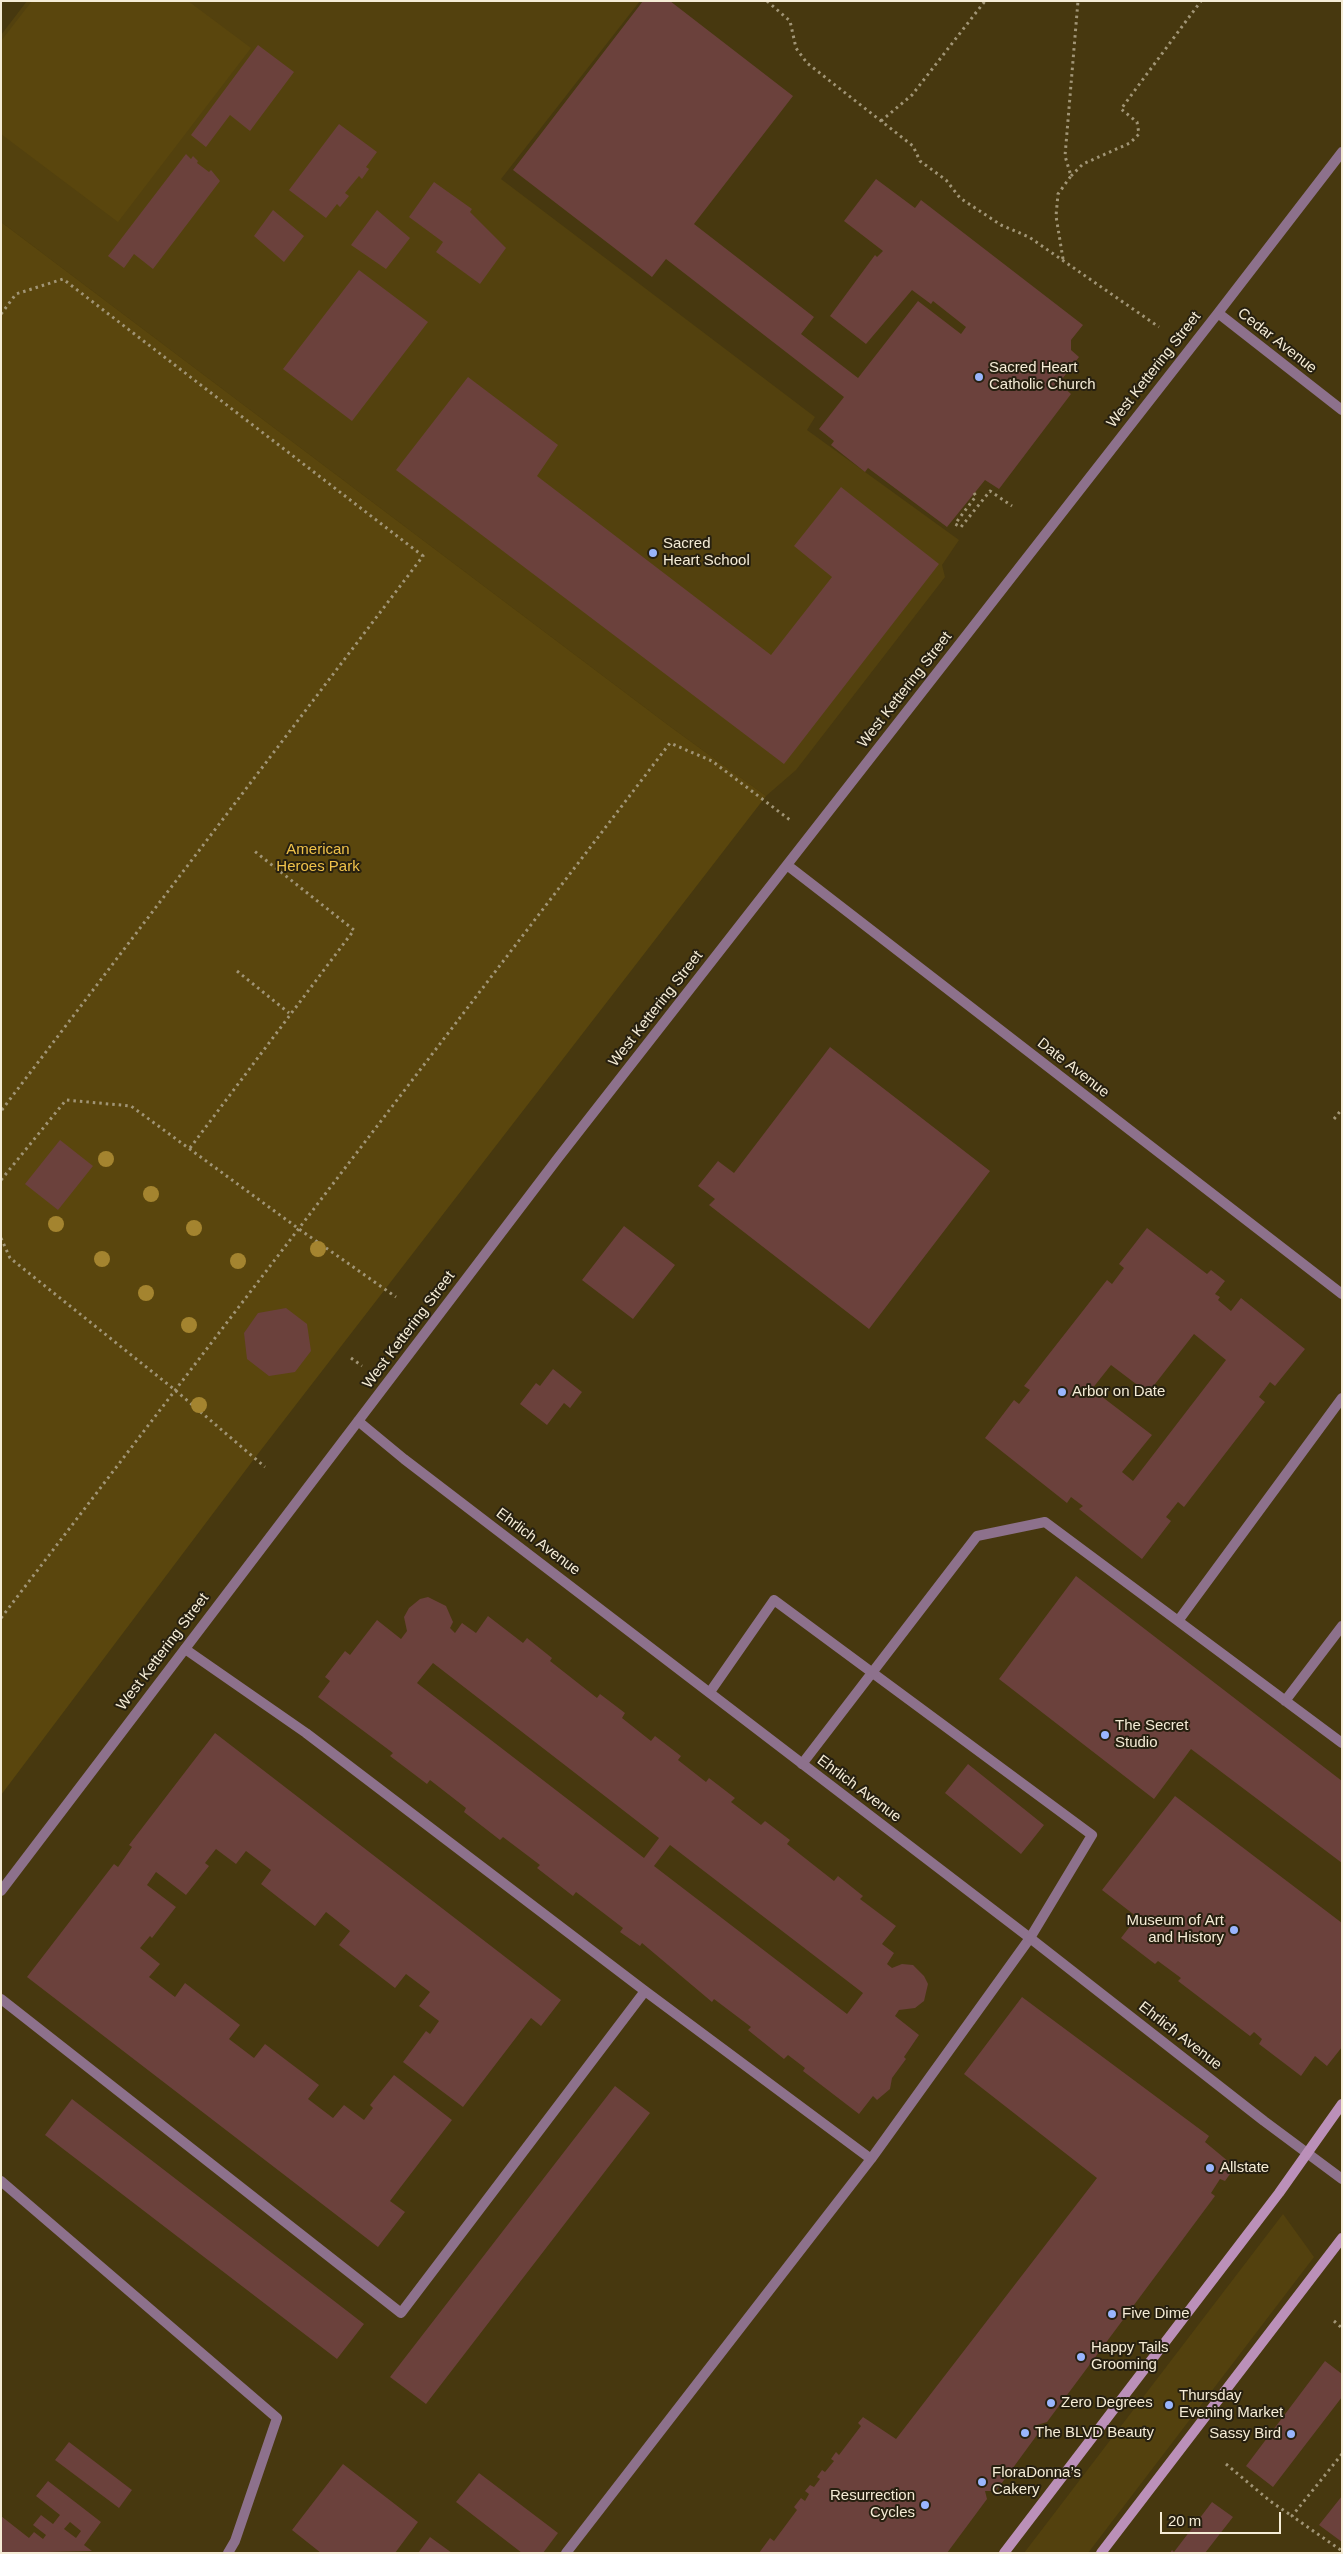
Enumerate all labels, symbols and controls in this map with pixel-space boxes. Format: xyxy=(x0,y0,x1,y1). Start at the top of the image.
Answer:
street label: Cedar Avenue xyxy=(1234,304,1320,378)
street label: West Kettering Street xyxy=(1103,308,1205,432)
place label: Sacred Heart Catholic Church xyxy=(989,359,1096,394)
marker: Sacred Heart Catholic Church xyxy=(973,371,985,383)
place label: Sacred Heart School xyxy=(663,535,750,570)
marker: Sacred Heart School xyxy=(647,547,659,559)
street label: West Kettering Street xyxy=(854,628,956,752)
park label: American Heroes Park xyxy=(276,841,360,876)
street label: West Kettering Street xyxy=(605,947,707,1071)
street label: Date Avenue xyxy=(1033,1034,1113,1102)
street label: West Kettering Street xyxy=(359,1268,459,1392)
place label: Arbor on Date xyxy=(1072,1383,1165,1401)
marker: Arbor on Date xyxy=(1056,1386,1068,1398)
street label: Ehrlich Avenue xyxy=(492,1505,584,1579)
street label: West Kettering Street xyxy=(113,1590,213,1714)
place label: The Secret Studio xyxy=(1115,1717,1188,1752)
marker: The Secret Studio xyxy=(1099,1729,1111,1741)
street label: Ehrlich Avenue xyxy=(813,1752,905,1826)
place label: Museum of Art and History xyxy=(1126,1912,1224,1947)
marker: Museum of Art and History xyxy=(1228,1924,1240,1936)
street label: Ehrlich Avenue xyxy=(1135,1998,1225,2074)
place label: Allstate xyxy=(1220,2159,1269,2177)
marker: Allstate xyxy=(1204,2162,1216,2174)
place label: Five Dime xyxy=(1122,2305,1190,2323)
marker: Five Dime xyxy=(1106,2308,1118,2320)
place label: Happy Tails Grooming xyxy=(1091,2339,1169,2374)
marker: Happy Tails Grooming xyxy=(1075,2351,1087,2363)
place label: Thursday Evening Market xyxy=(1179,2387,1283,2422)
place label: Zero Degrees xyxy=(1061,2394,1153,2412)
marker: Zero Degrees xyxy=(1045,2397,1057,2409)
marker: Thursday Evening Market xyxy=(1163,2399,1175,2411)
place label: The BLVD Beauty xyxy=(1035,2424,1154,2442)
place label: Sassy Bird xyxy=(1209,2425,1281,2443)
marker: The BLVD Beauty xyxy=(1019,2427,1031,2439)
marker: Sassy Bird xyxy=(1285,2428,1297,2440)
place label: FloraDonna’s Cakery xyxy=(992,2464,1081,2499)
marker: FloraDonna’s Cakery xyxy=(976,2476,988,2488)
place label: Resurrection Cycles xyxy=(830,2487,915,2522)
marker: Resurrection Cycles xyxy=(919,2499,931,2511)
scale bar xyxy=(1163,2502,1284,2534)
text: 20 m xyxy=(1168,2512,1201,2529)

